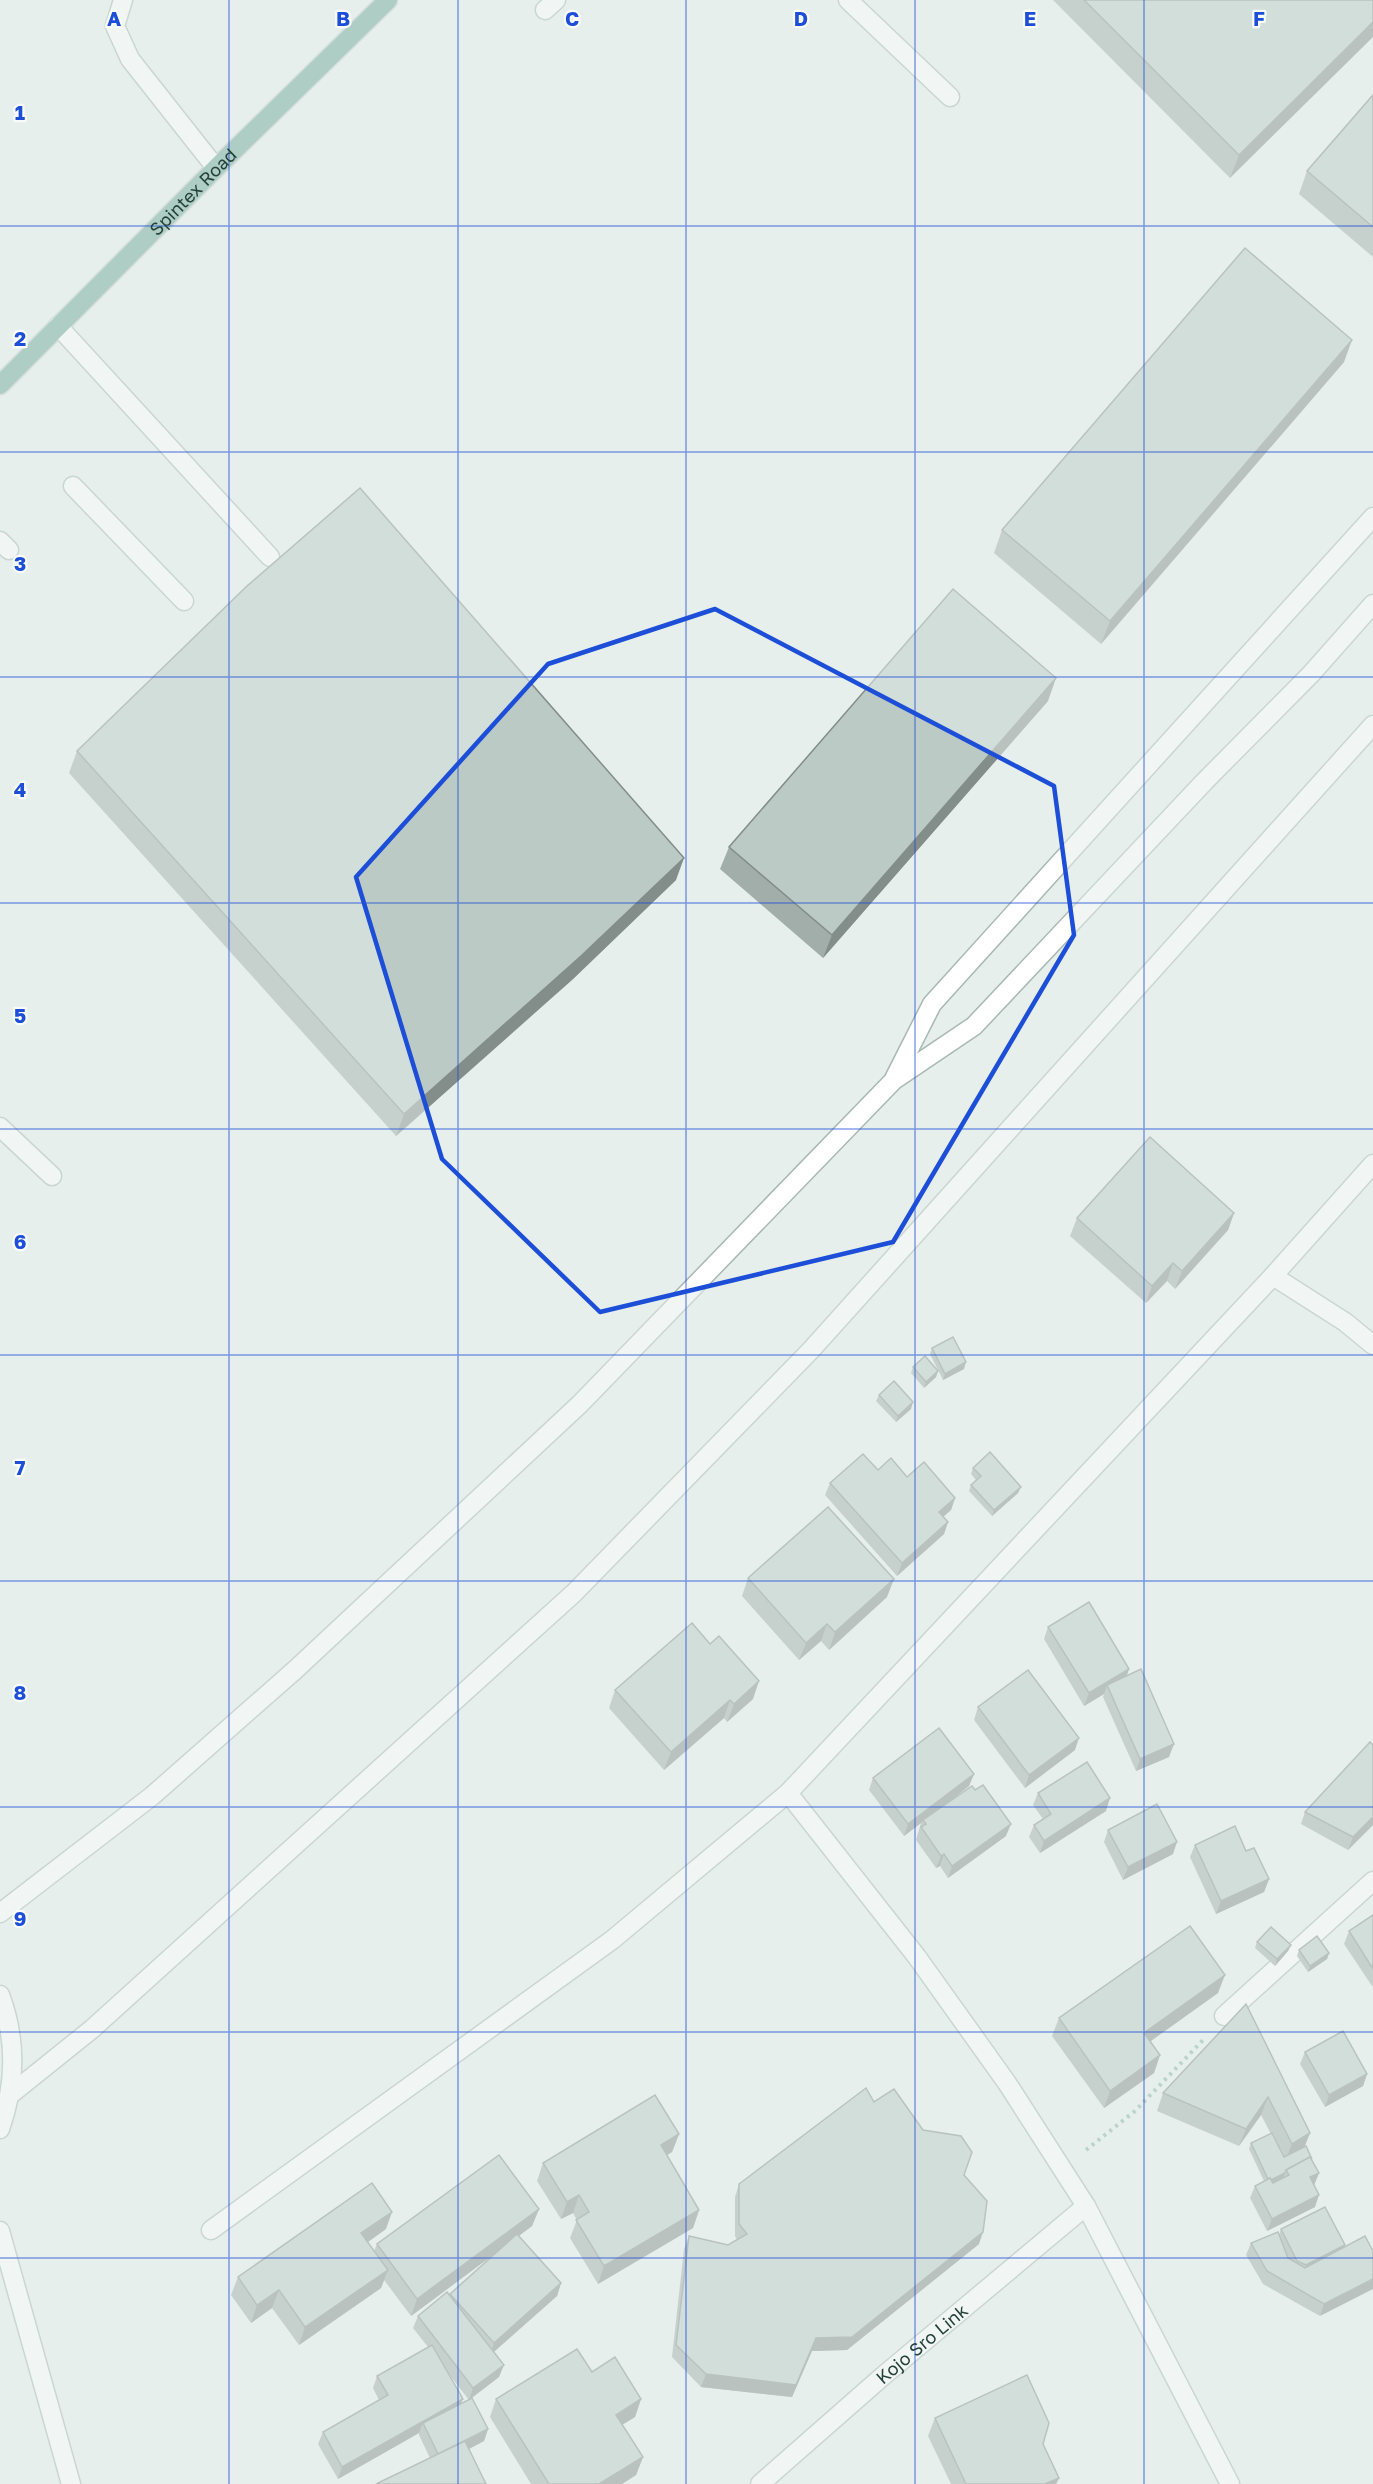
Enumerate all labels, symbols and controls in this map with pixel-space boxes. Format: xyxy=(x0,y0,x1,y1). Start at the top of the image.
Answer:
text: A xyxy=(107,6,121,30)
text: B xyxy=(336,6,350,30)
text: C xyxy=(565,6,579,30)
text: D xyxy=(794,6,808,30)
text: E xyxy=(1024,6,1036,30)
text: F xyxy=(1253,6,1265,30)
text: 1 xyxy=(15,100,25,124)
street label: Spintex Road xyxy=(145,143,241,240)
text: 2 xyxy=(14,326,26,350)
text: 3 xyxy=(14,551,26,575)
text: 4 xyxy=(14,777,26,801)
text: 5 xyxy=(14,1003,26,1027)
text: 6 xyxy=(14,1229,26,1253)
text: 7 xyxy=(15,1455,26,1479)
text: 8 xyxy=(14,1680,26,1704)
text: 9 xyxy=(14,1906,26,1930)
street label: Kojo Sro Link xyxy=(871,2299,972,2388)

